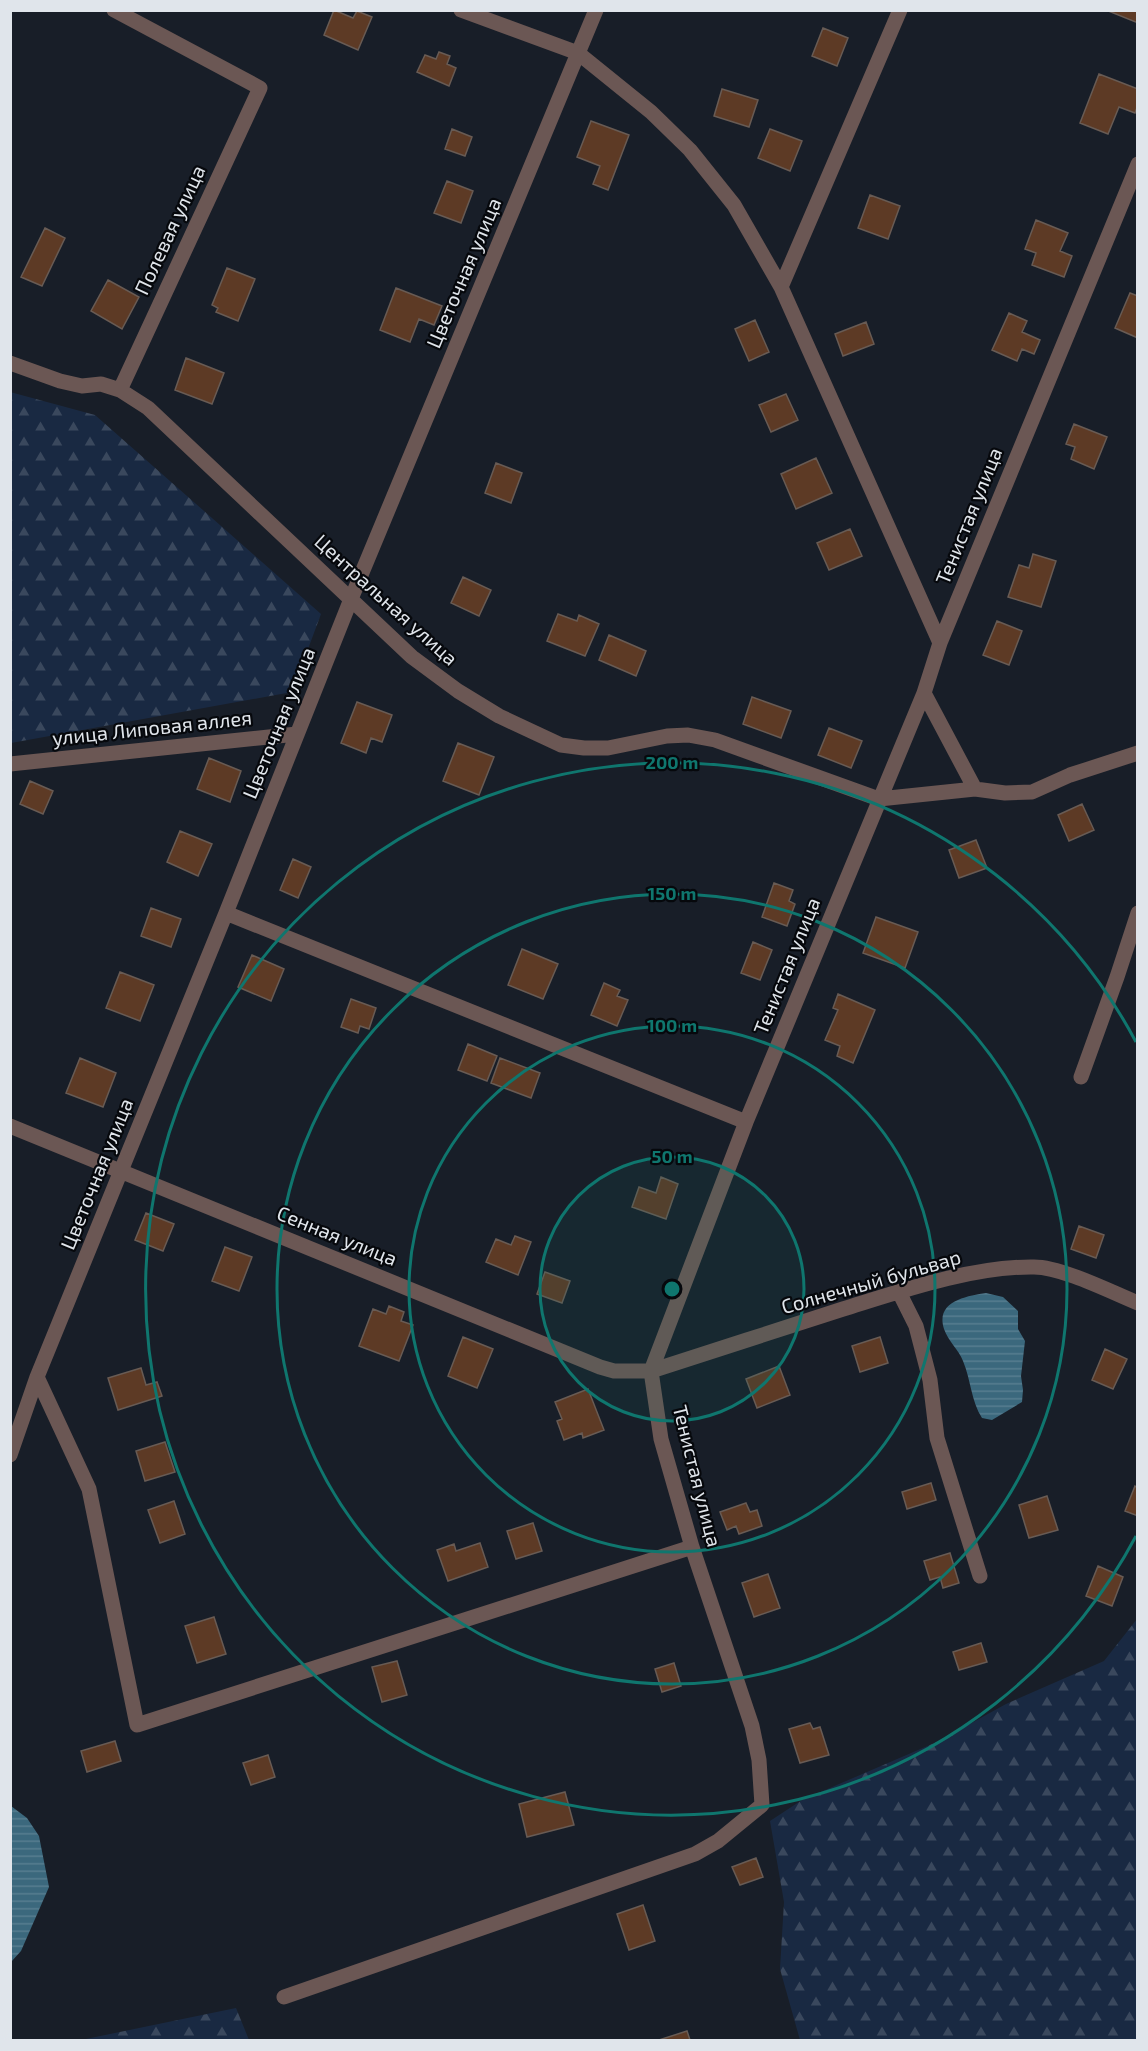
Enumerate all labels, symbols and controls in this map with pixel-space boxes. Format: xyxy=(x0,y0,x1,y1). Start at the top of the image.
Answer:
street label: Полевая улица xyxy=(129,161,210,299)
street label: Цветочная улица xyxy=(421,194,506,352)
street label: Тенистая улица xyxy=(930,444,1007,588)
street label: Центральная улица xyxy=(310,529,463,671)
street label: Цветочная улица xyxy=(237,644,320,802)
street label: улица Липовая аллея xyxy=(51,705,253,750)
text: 200 m xyxy=(646,751,698,773)
text: 150 m xyxy=(648,882,696,904)
street label: Тенистая улица xyxy=(748,894,825,1038)
text: 100 m xyxy=(647,1014,697,1036)
street label: Цветочная улица xyxy=(55,1095,138,1253)
text: 50 m xyxy=(651,1145,693,1167)
street label: Сенная улица xyxy=(273,1200,401,1271)
street label: Солнечный бульвар xyxy=(778,1244,964,1319)
centre of rings xyxy=(662,1279,682,1299)
street label: Тенистая улица xyxy=(668,1402,727,1549)

